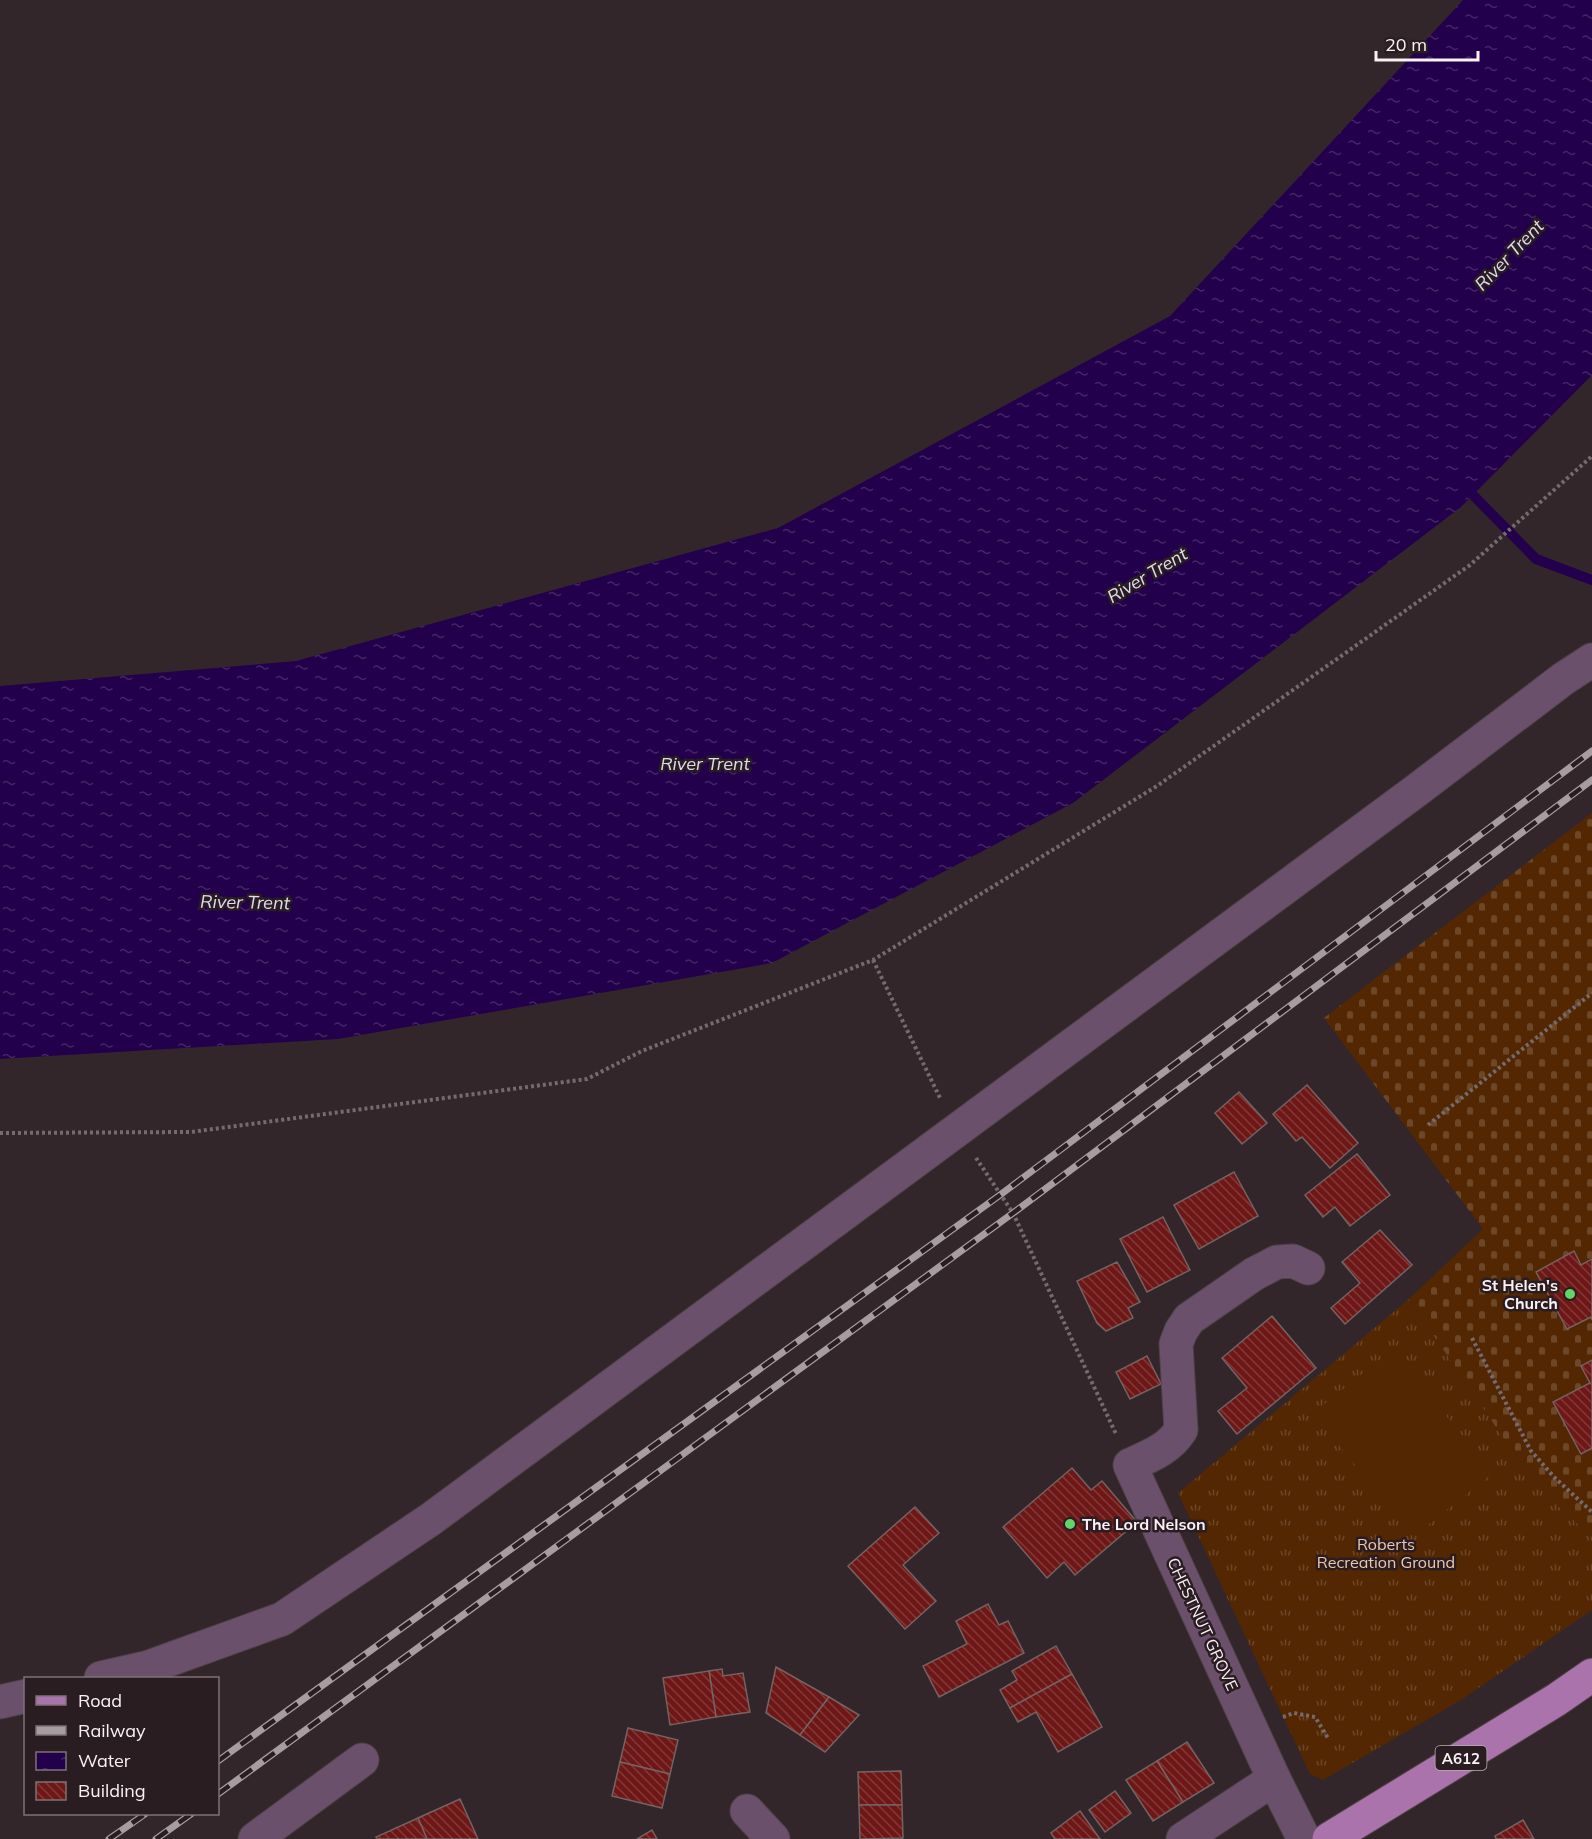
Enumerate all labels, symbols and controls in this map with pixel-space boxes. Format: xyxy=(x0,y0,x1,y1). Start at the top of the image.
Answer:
scale bar xyxy=(1376,24,1478,62)
text: 20 m xyxy=(1385,33,1427,56)
water label: River Trent xyxy=(1470,214,1549,295)
water label: River Trent xyxy=(1103,542,1192,608)
water label: River Trent xyxy=(660,752,751,775)
water label: River Trent xyxy=(200,890,291,914)
place label: St Helen's Church xyxy=(1482,1275,1558,1313)
marker: St Helen's Church xyxy=(1563,1287,1577,1301)
place label: The Lord Nelson xyxy=(1082,1514,1206,1534)
marker: The Lord Nelson xyxy=(1063,1517,1077,1531)
park label: Roberts Recreation Ground xyxy=(1317,1534,1455,1572)
street label: CHESTNUT GROVE xyxy=(1163,1554,1243,1694)
legend xyxy=(24,1677,219,1815)
text: Road xyxy=(78,1689,122,1712)
text: Railway xyxy=(78,1719,146,1742)
road number: A612 xyxy=(1436,1746,1486,1770)
text: Water xyxy=(78,1749,131,1772)
text: Building xyxy=(78,1779,146,1802)

